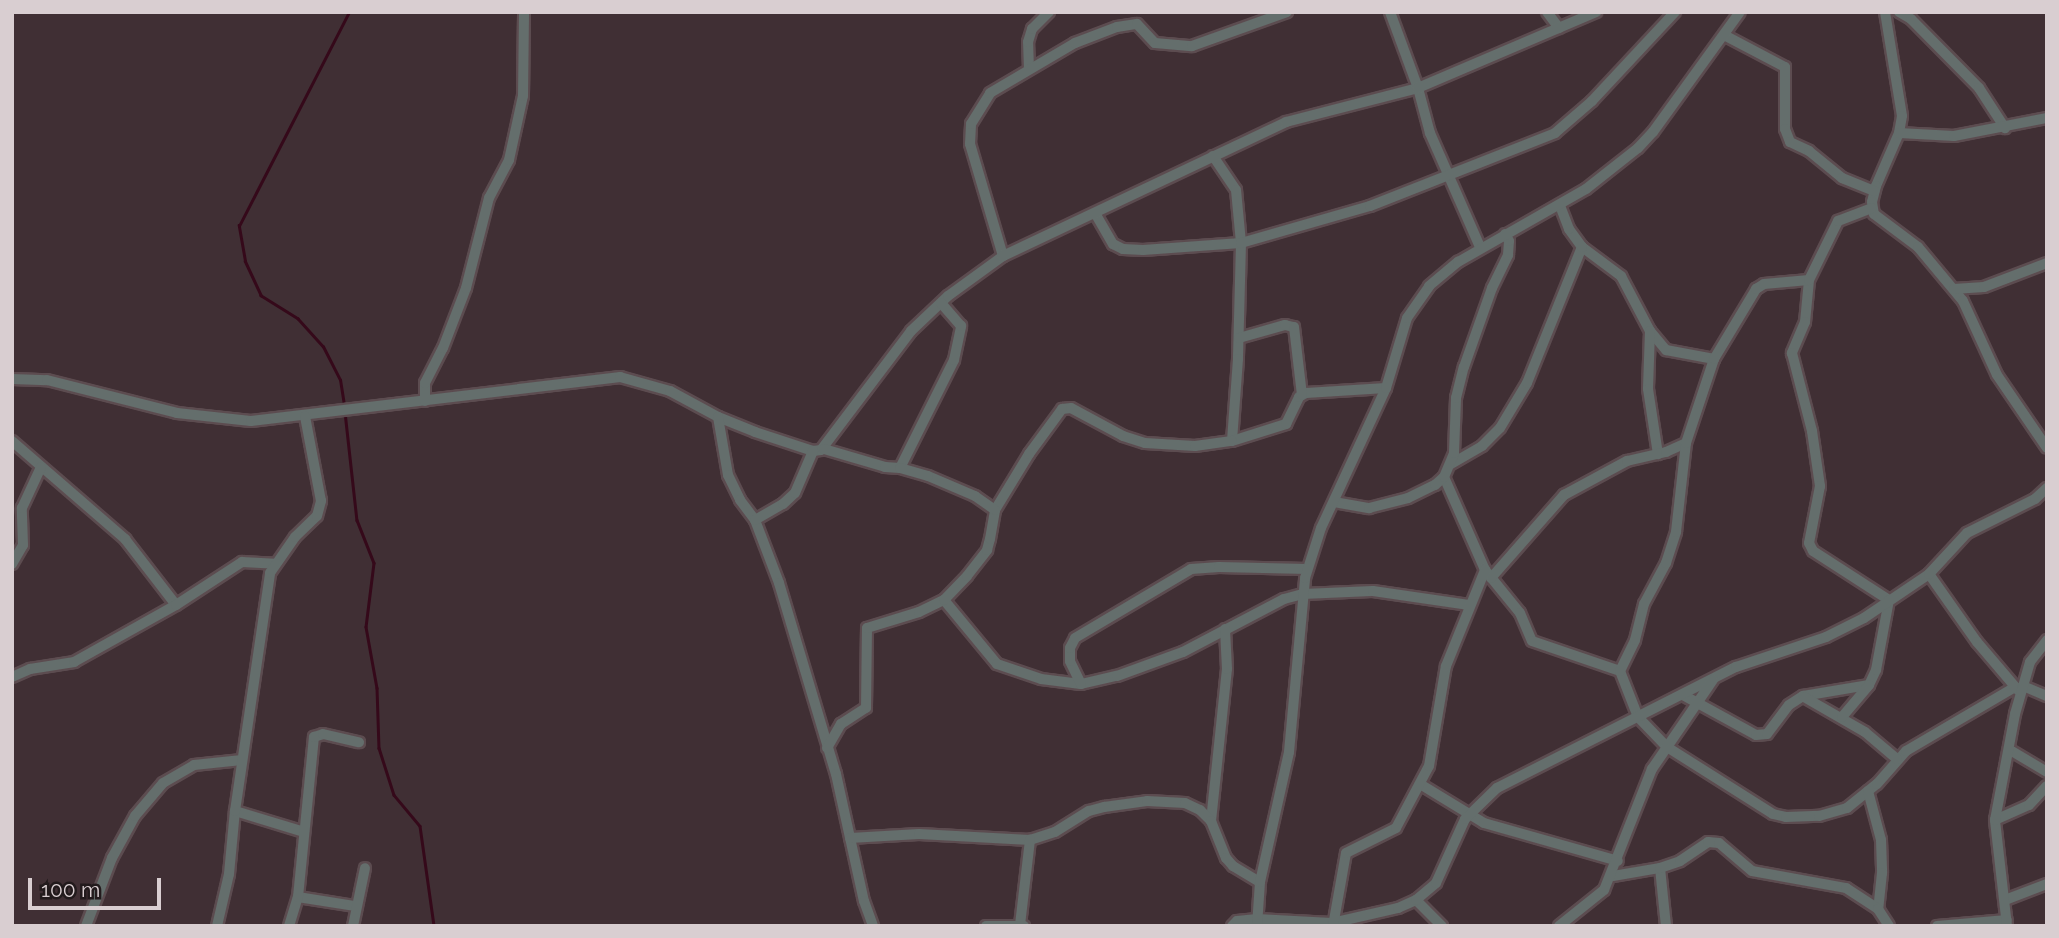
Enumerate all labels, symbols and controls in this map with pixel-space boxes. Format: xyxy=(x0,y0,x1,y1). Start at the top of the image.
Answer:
scale bar xyxy=(32,864,164,908)
text: 100 m xyxy=(41,877,100,902)

